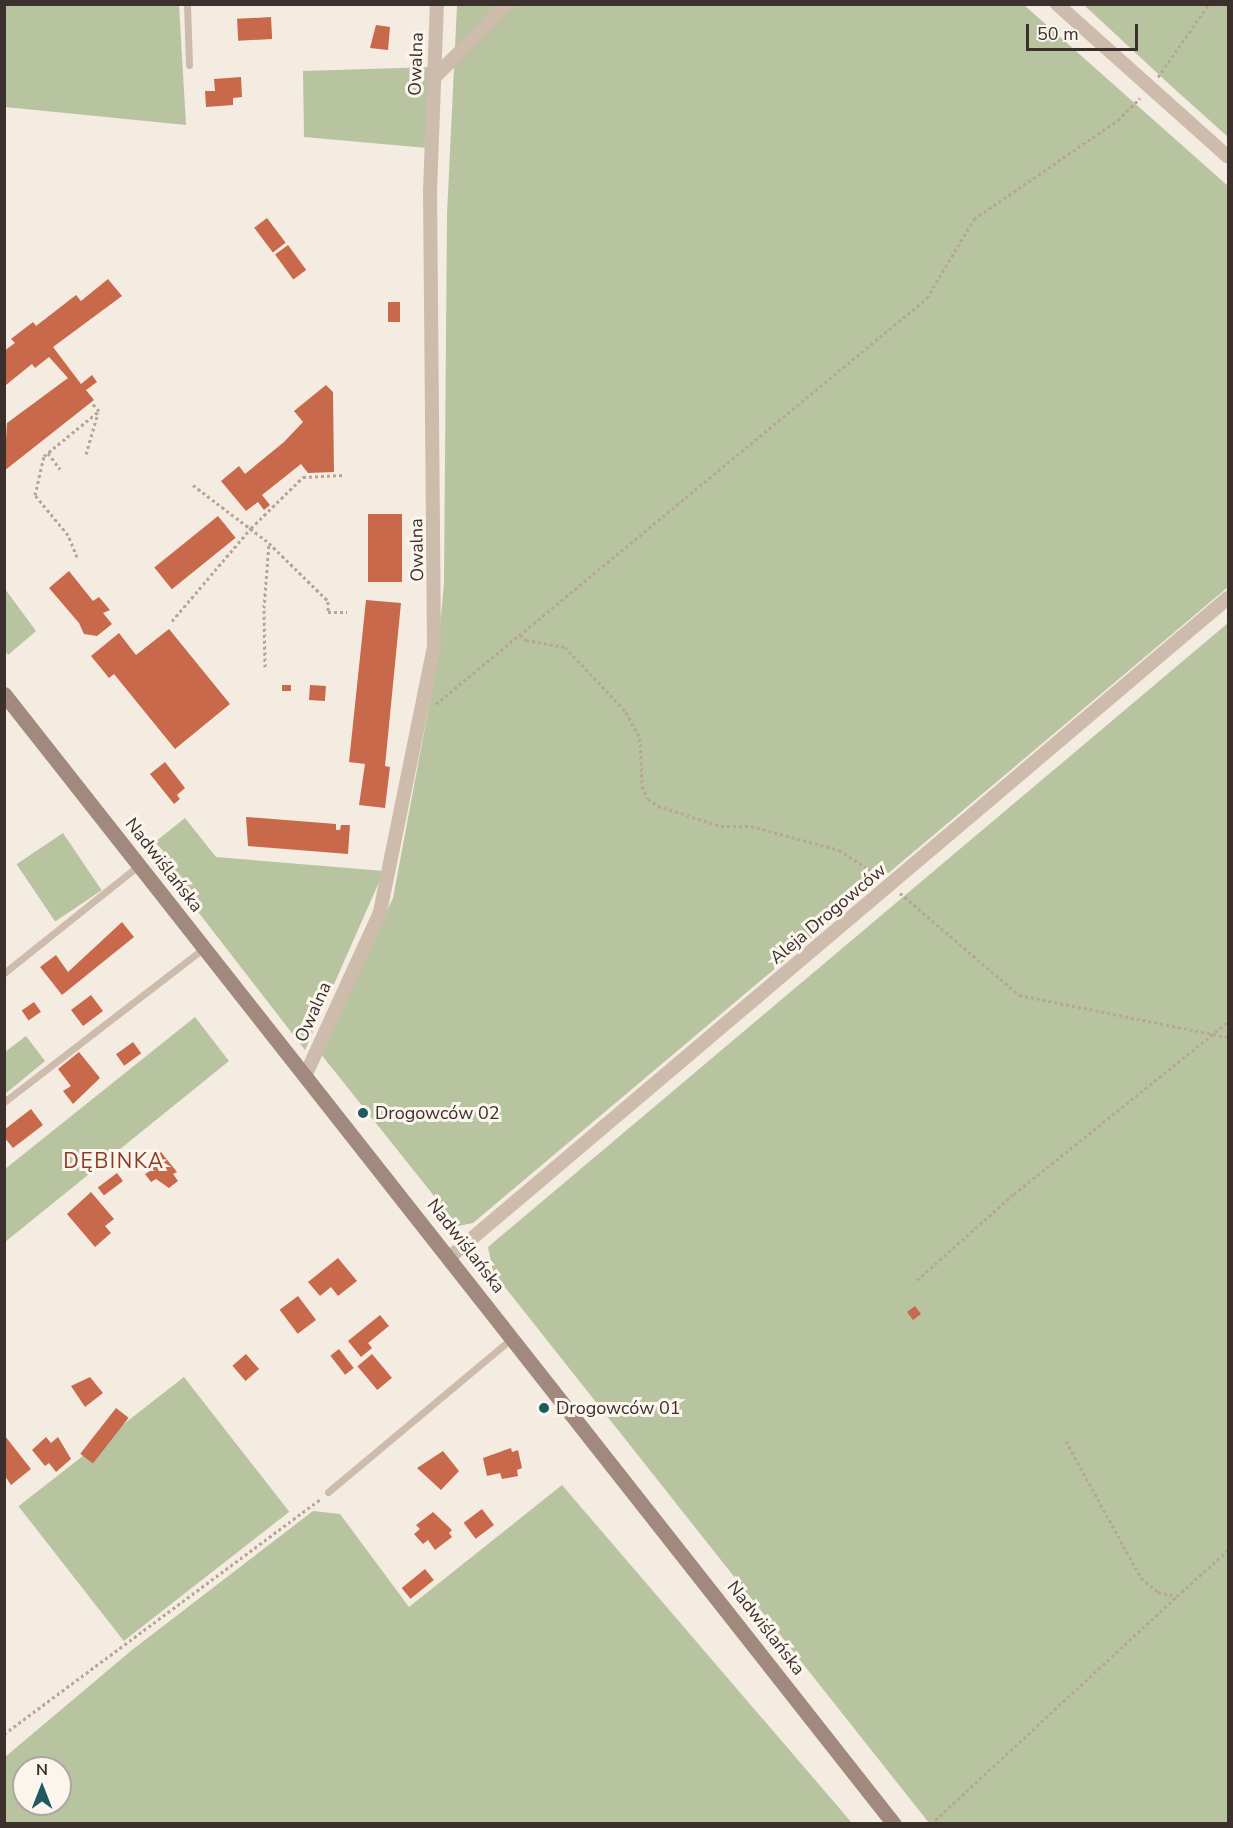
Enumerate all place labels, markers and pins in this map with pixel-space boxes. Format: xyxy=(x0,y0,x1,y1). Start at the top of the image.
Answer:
place label: Drogowców 02 xyxy=(375,1102,500,1124)
marker: Drogowców 02 xyxy=(356,1106,370,1120)
place label: Drogowców 01 xyxy=(556,1397,681,1419)
marker: Drogowców 01 xyxy=(537,1401,551,1415)

